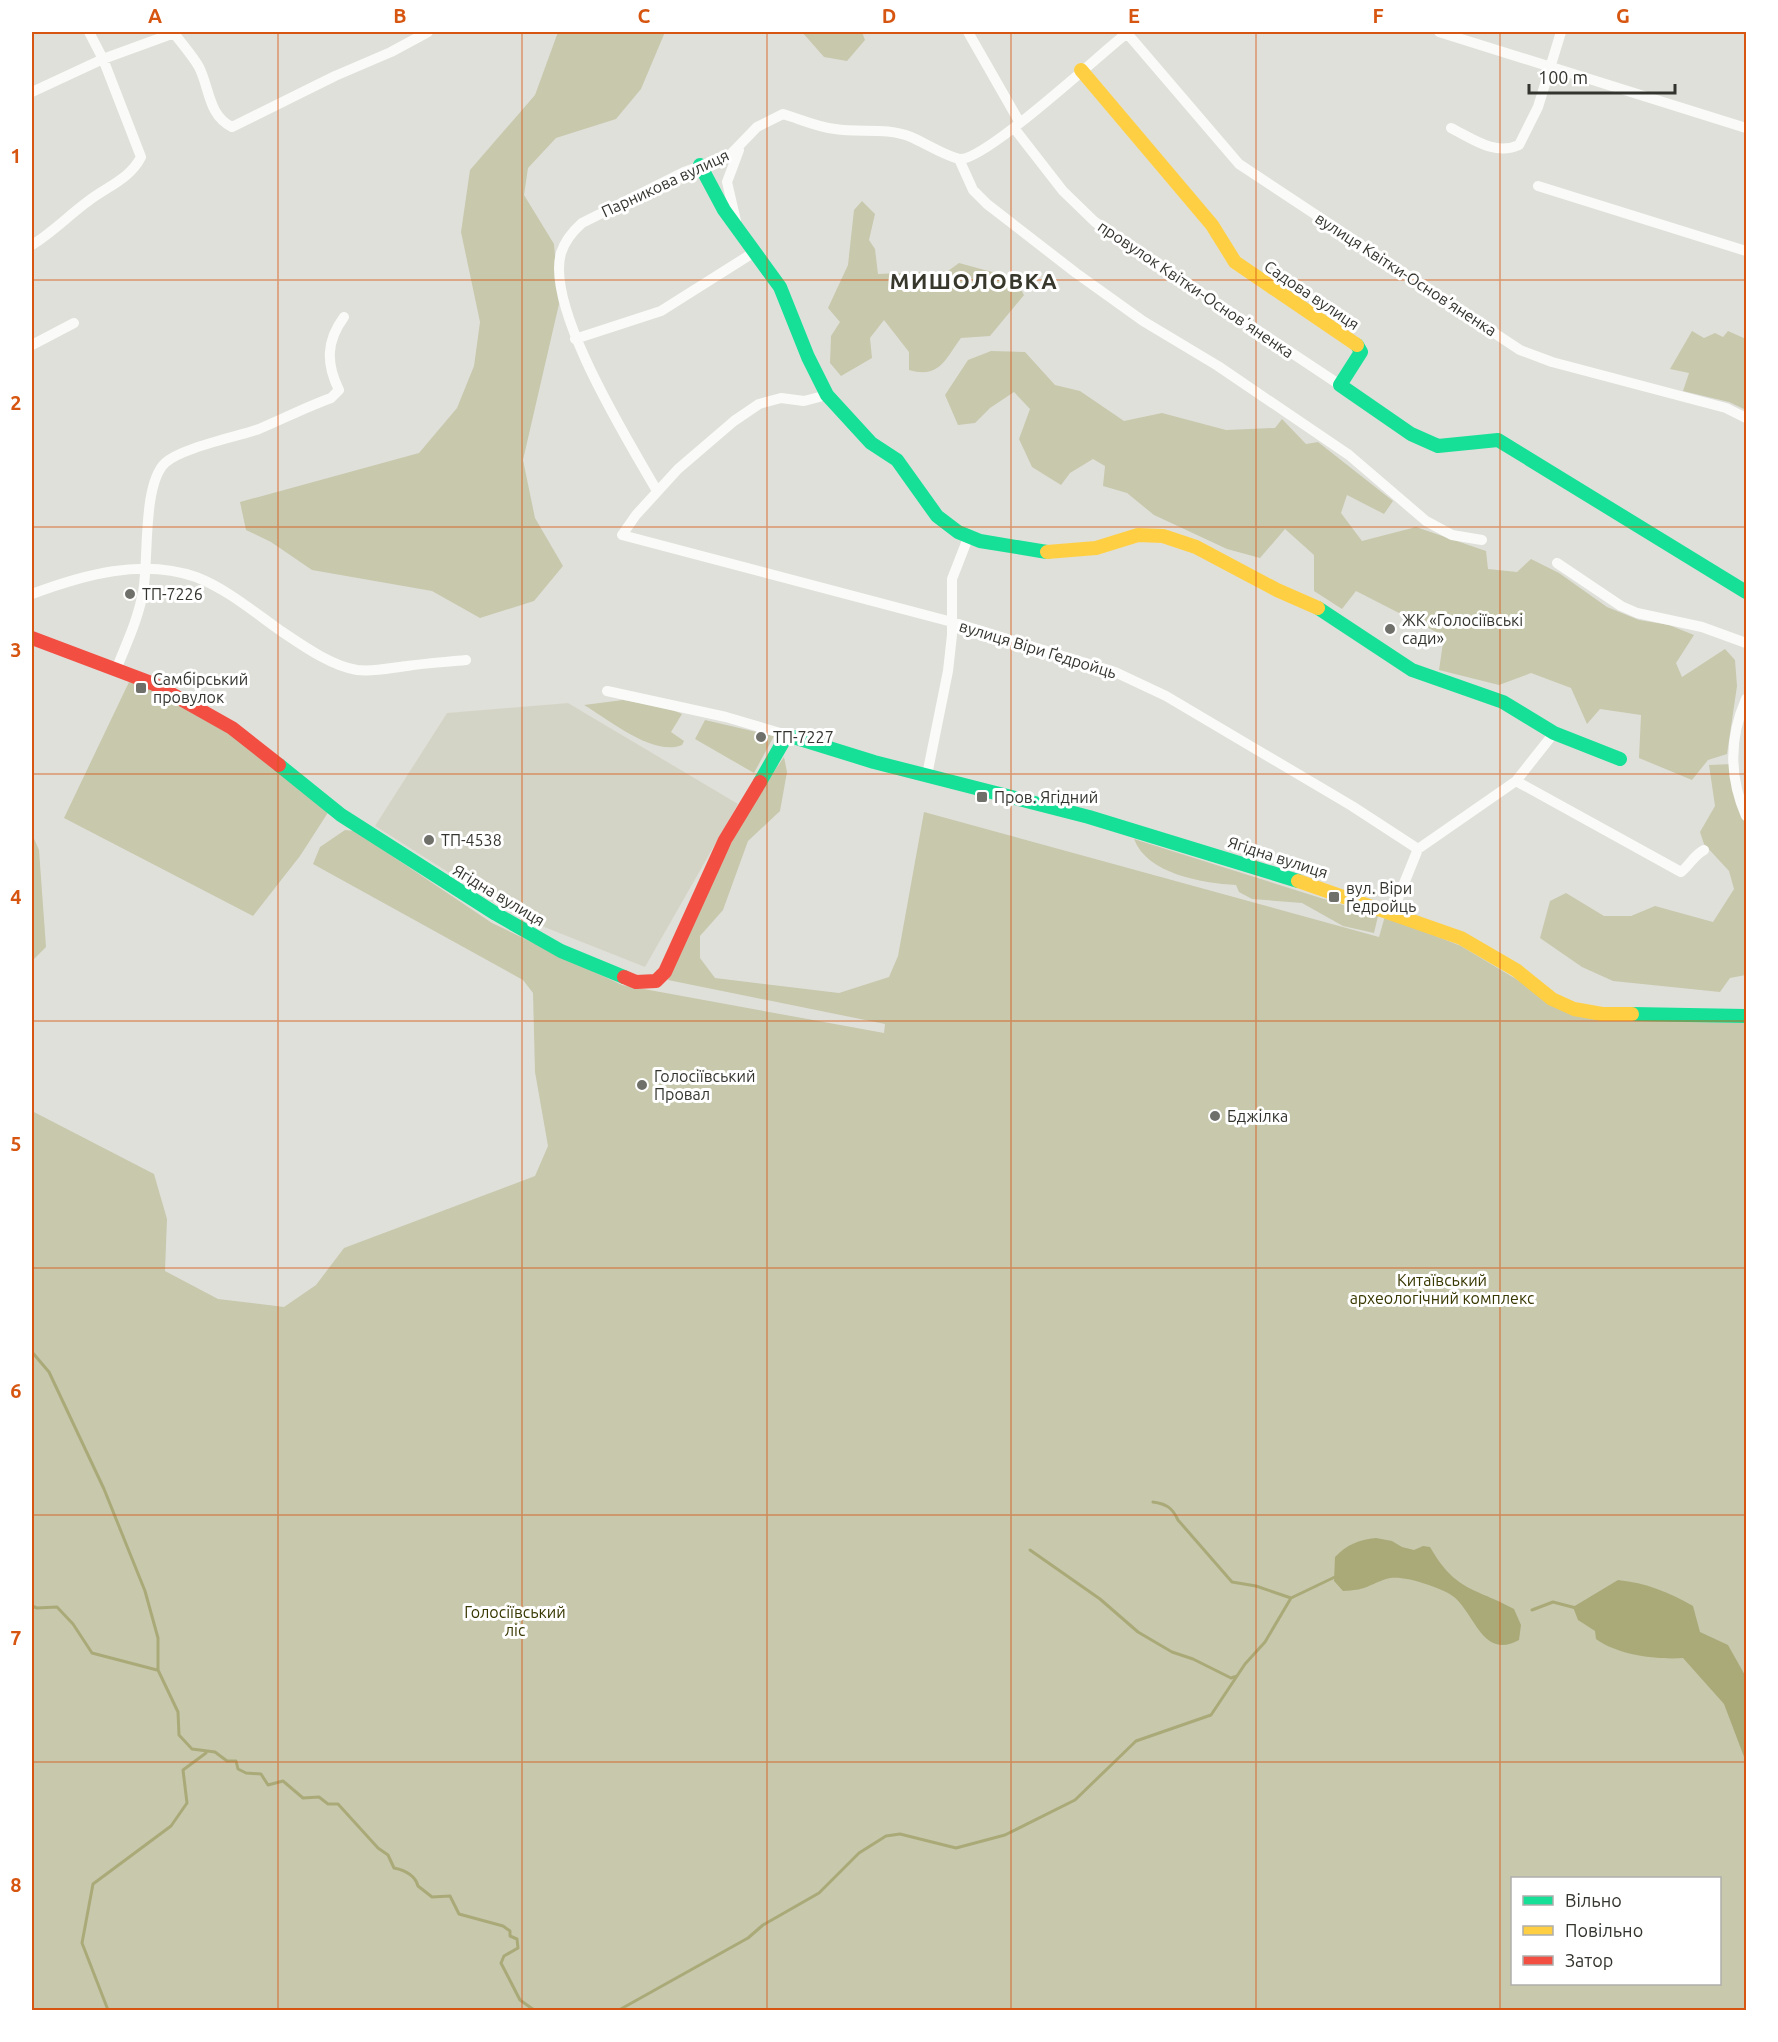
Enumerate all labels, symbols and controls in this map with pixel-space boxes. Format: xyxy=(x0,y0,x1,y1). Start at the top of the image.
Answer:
text: A xyxy=(148,4,162,27)
text: B xyxy=(393,4,407,27)
text: C xyxy=(638,4,651,27)
text: D xyxy=(882,4,896,27)
text: E xyxy=(1128,4,1140,27)
text: F xyxy=(1372,4,1384,27)
text: G xyxy=(1616,4,1630,27)
scale bar xyxy=(1529,57,1674,95)
text: 100 m xyxy=(1538,67,1588,87)
text: 1 xyxy=(10,144,22,167)
street label: Парникова вулиця xyxy=(598,146,732,220)
street label: вулиця Квітки-Основ’яненка xyxy=(1312,209,1500,339)
street label: провулок Квітки-Основʼяненка xyxy=(1095,217,1297,361)
street label: Садова вулиця xyxy=(1261,257,1363,333)
district label: МИШОЛОВКА xyxy=(890,268,1058,293)
text: 2 xyxy=(10,391,22,414)
place label: ТП-7226 xyxy=(142,585,203,603)
marker: ТП-7226 xyxy=(123,587,137,601)
place label: ЖК «Голосіївські сади» xyxy=(1402,611,1523,647)
street label: вулиця Віри Ґедройць xyxy=(957,616,1119,682)
marker: ЖК «Голосіївські сади» xyxy=(1383,622,1397,636)
text: 3 xyxy=(10,638,22,661)
place label: Самбірський провулок xyxy=(153,670,248,706)
marker: Самбірський провулок xyxy=(134,681,148,695)
place label: ТП-7227 xyxy=(773,728,834,746)
marker: ТП-7227 xyxy=(754,730,768,744)
place label: Пров. Ягідний xyxy=(994,788,1098,806)
marker: Пров. Ягідний xyxy=(975,790,989,804)
place label: ТП-4538 xyxy=(441,831,502,849)
street label: Ягідна вулиця xyxy=(1226,832,1330,882)
marker: ТП-4538 xyxy=(422,833,436,847)
street label: Ягідна вулиця xyxy=(450,861,548,929)
place label: вул. Віри Ґедройць xyxy=(1346,879,1416,915)
text: 4 xyxy=(10,885,22,908)
marker: вул. Віри Ґедройць xyxy=(1327,890,1341,904)
place label: Голосіївський Провал xyxy=(654,1067,755,1103)
marker: Голосіївський Провал xyxy=(635,1078,649,1092)
place label: Бджілка xyxy=(1227,1107,1288,1125)
marker: Бджілка xyxy=(1208,1109,1222,1123)
text: 5 xyxy=(10,1132,22,1155)
park label: Китаївський археологічний комплекс xyxy=(1350,1271,1535,1307)
text: 6 xyxy=(10,1379,22,1402)
park label: Голосіївський ліс xyxy=(464,1603,566,1639)
text: 7 xyxy=(10,1626,22,1649)
text: 8 xyxy=(10,1873,22,1896)
legend xyxy=(1511,1877,1721,1985)
text: Вільно xyxy=(1565,1890,1622,1910)
text: Повільно xyxy=(1565,1920,1643,1940)
text: Затор xyxy=(1565,1950,1613,1970)

